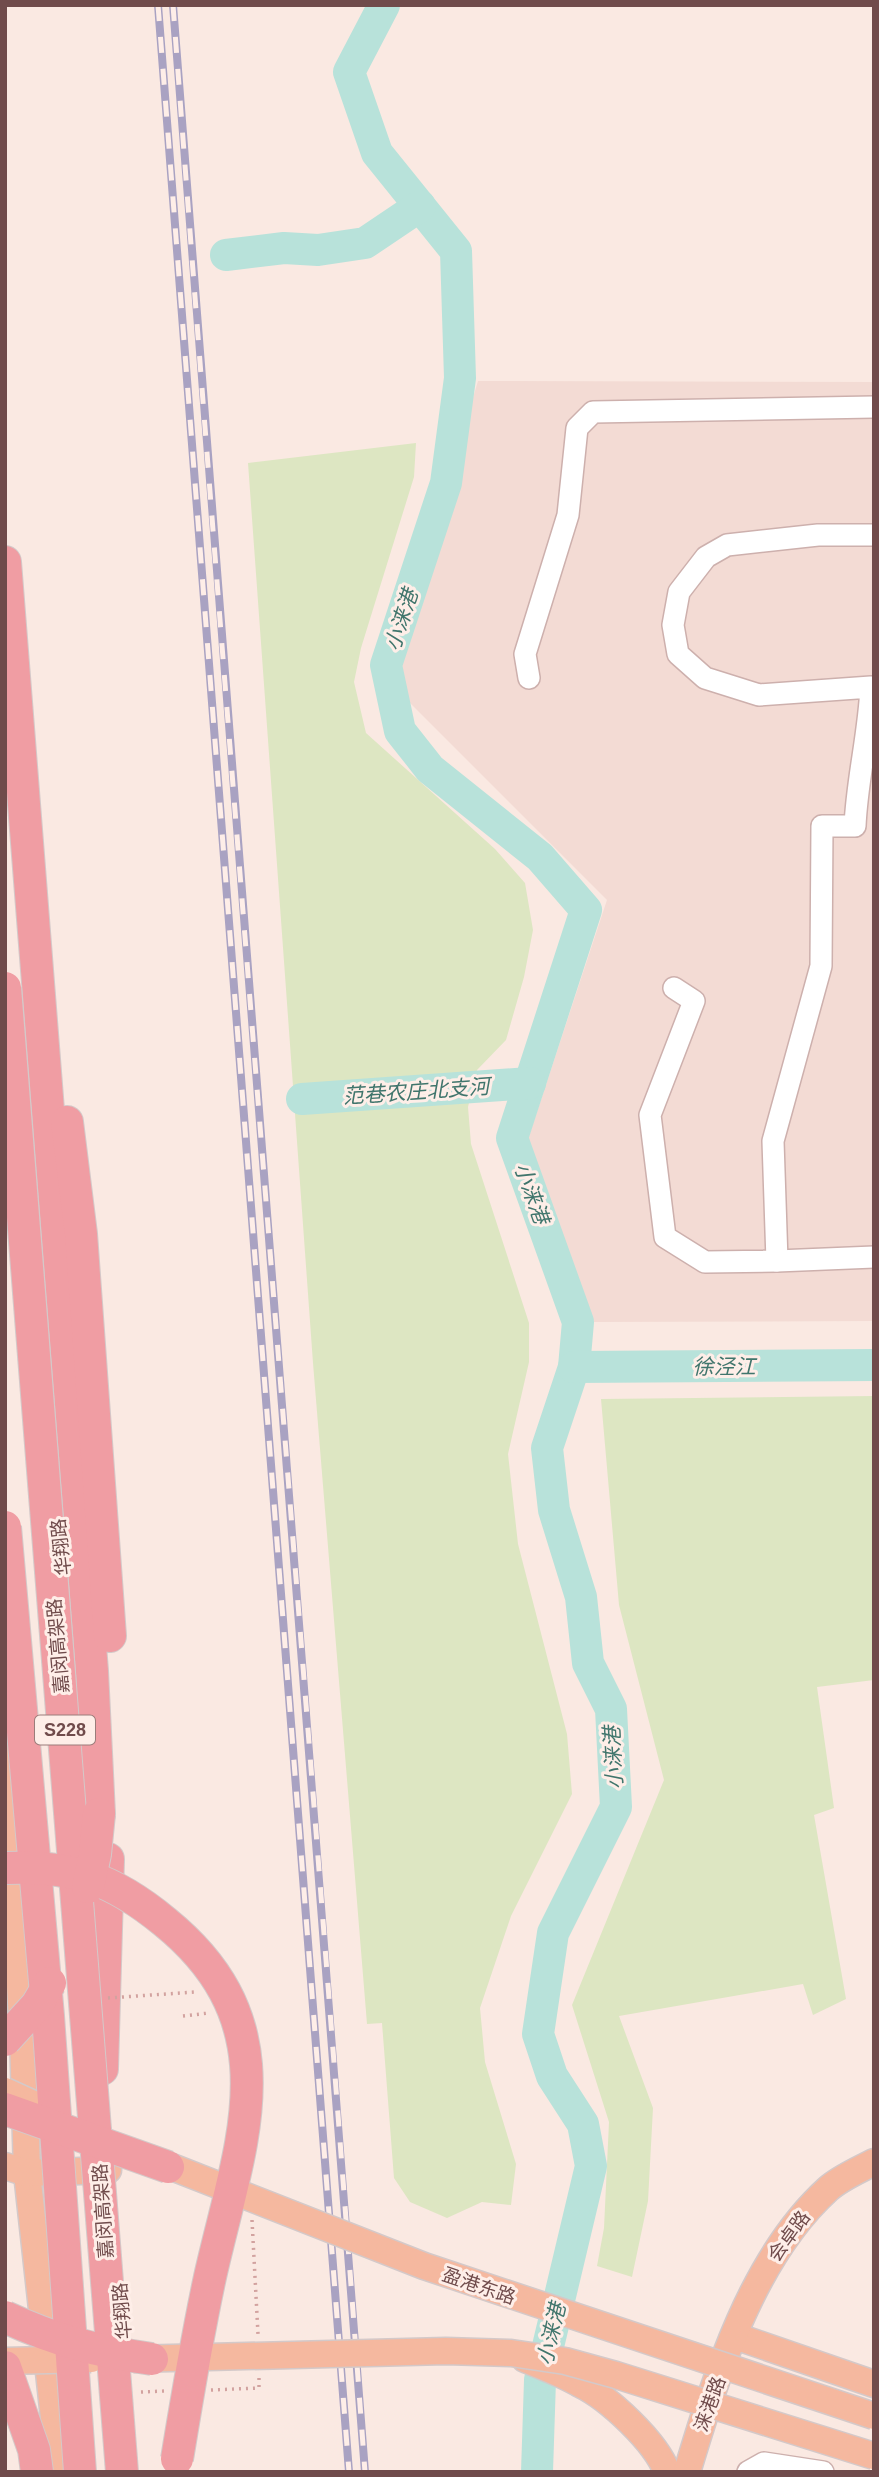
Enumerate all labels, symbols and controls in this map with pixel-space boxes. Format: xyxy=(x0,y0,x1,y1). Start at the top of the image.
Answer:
water label: 小涞港 xyxy=(380,584,423,654)
water label: 范巷农庄北支河 xyxy=(342,1074,494,1108)
water label: 小涞港 xyxy=(510,1159,555,1229)
water label: 徐泾江 xyxy=(693,1355,757,1378)
street label: 华翔路 xyxy=(48,1518,74,1576)
street label: 嘉闵高架路 xyxy=(43,1598,73,1694)
road number: S228 xyxy=(35,1716,95,1744)
water label: 小涞港 xyxy=(600,1723,626,1790)
street label: 嘉闵高架路 xyxy=(89,2163,117,2259)
street label: 会卓路 xyxy=(764,2207,814,2265)
street label: 盈港东路 xyxy=(440,2264,518,2308)
street label: 华翔路 xyxy=(109,2282,135,2340)
water label: 小涞港 xyxy=(533,2298,570,2367)
street label: 涞港路 xyxy=(690,2374,730,2434)

